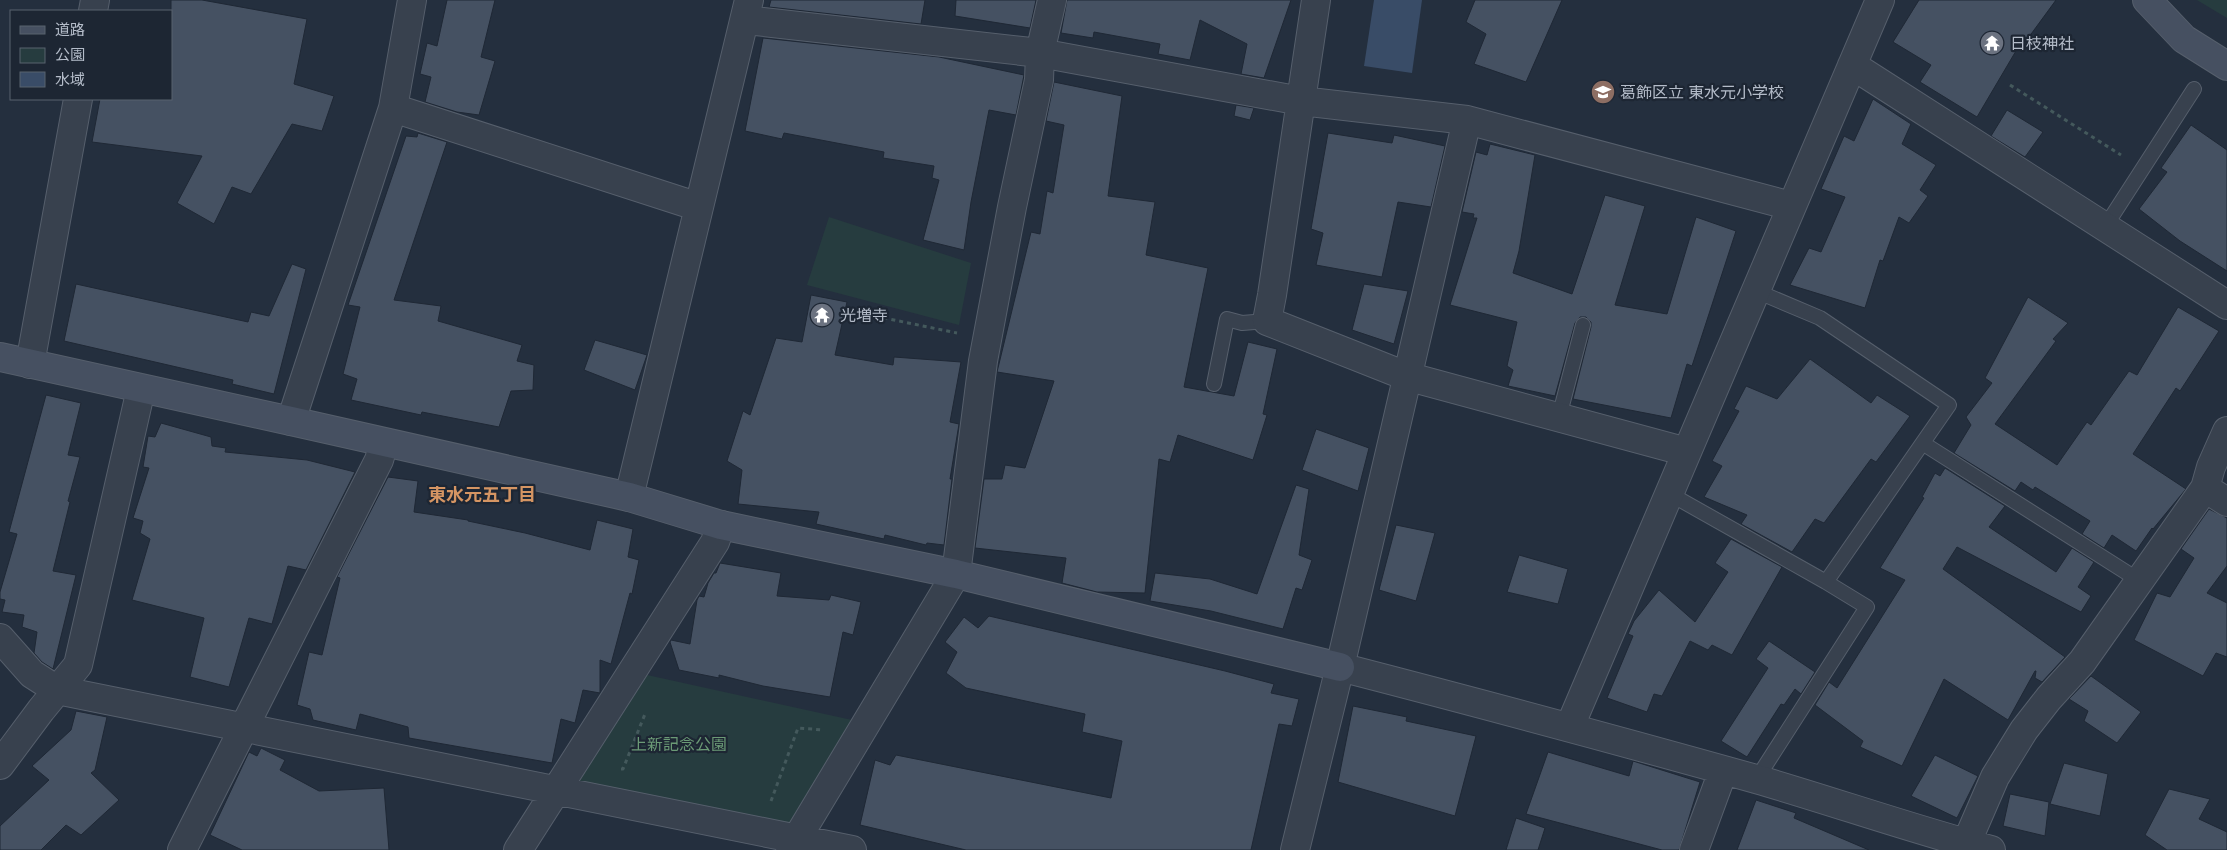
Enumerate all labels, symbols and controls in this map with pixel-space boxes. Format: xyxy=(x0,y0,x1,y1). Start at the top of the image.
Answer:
legend xyxy=(10,10,172,100)
text: 道路 xyxy=(55,21,85,38)
temple icon: 日枝神社 xyxy=(1979,30,2005,56)
place label: 日枝神社 xyxy=(2010,34,2074,53)
text: 公園 xyxy=(55,46,85,63)
text: 水域 xyxy=(55,71,85,88)
school or university icon: 葛飾区立 東水元小学校 xyxy=(1590,79,1616,105)
place label: 葛飾区立 東水元小学校 xyxy=(1620,83,1784,102)
temple icon: 光増寺 xyxy=(809,302,835,328)
place label: 光増寺 xyxy=(840,306,888,325)
district label: 東水元五丁目 xyxy=(428,484,536,505)
park label: 上新記念公園 xyxy=(631,735,727,754)

